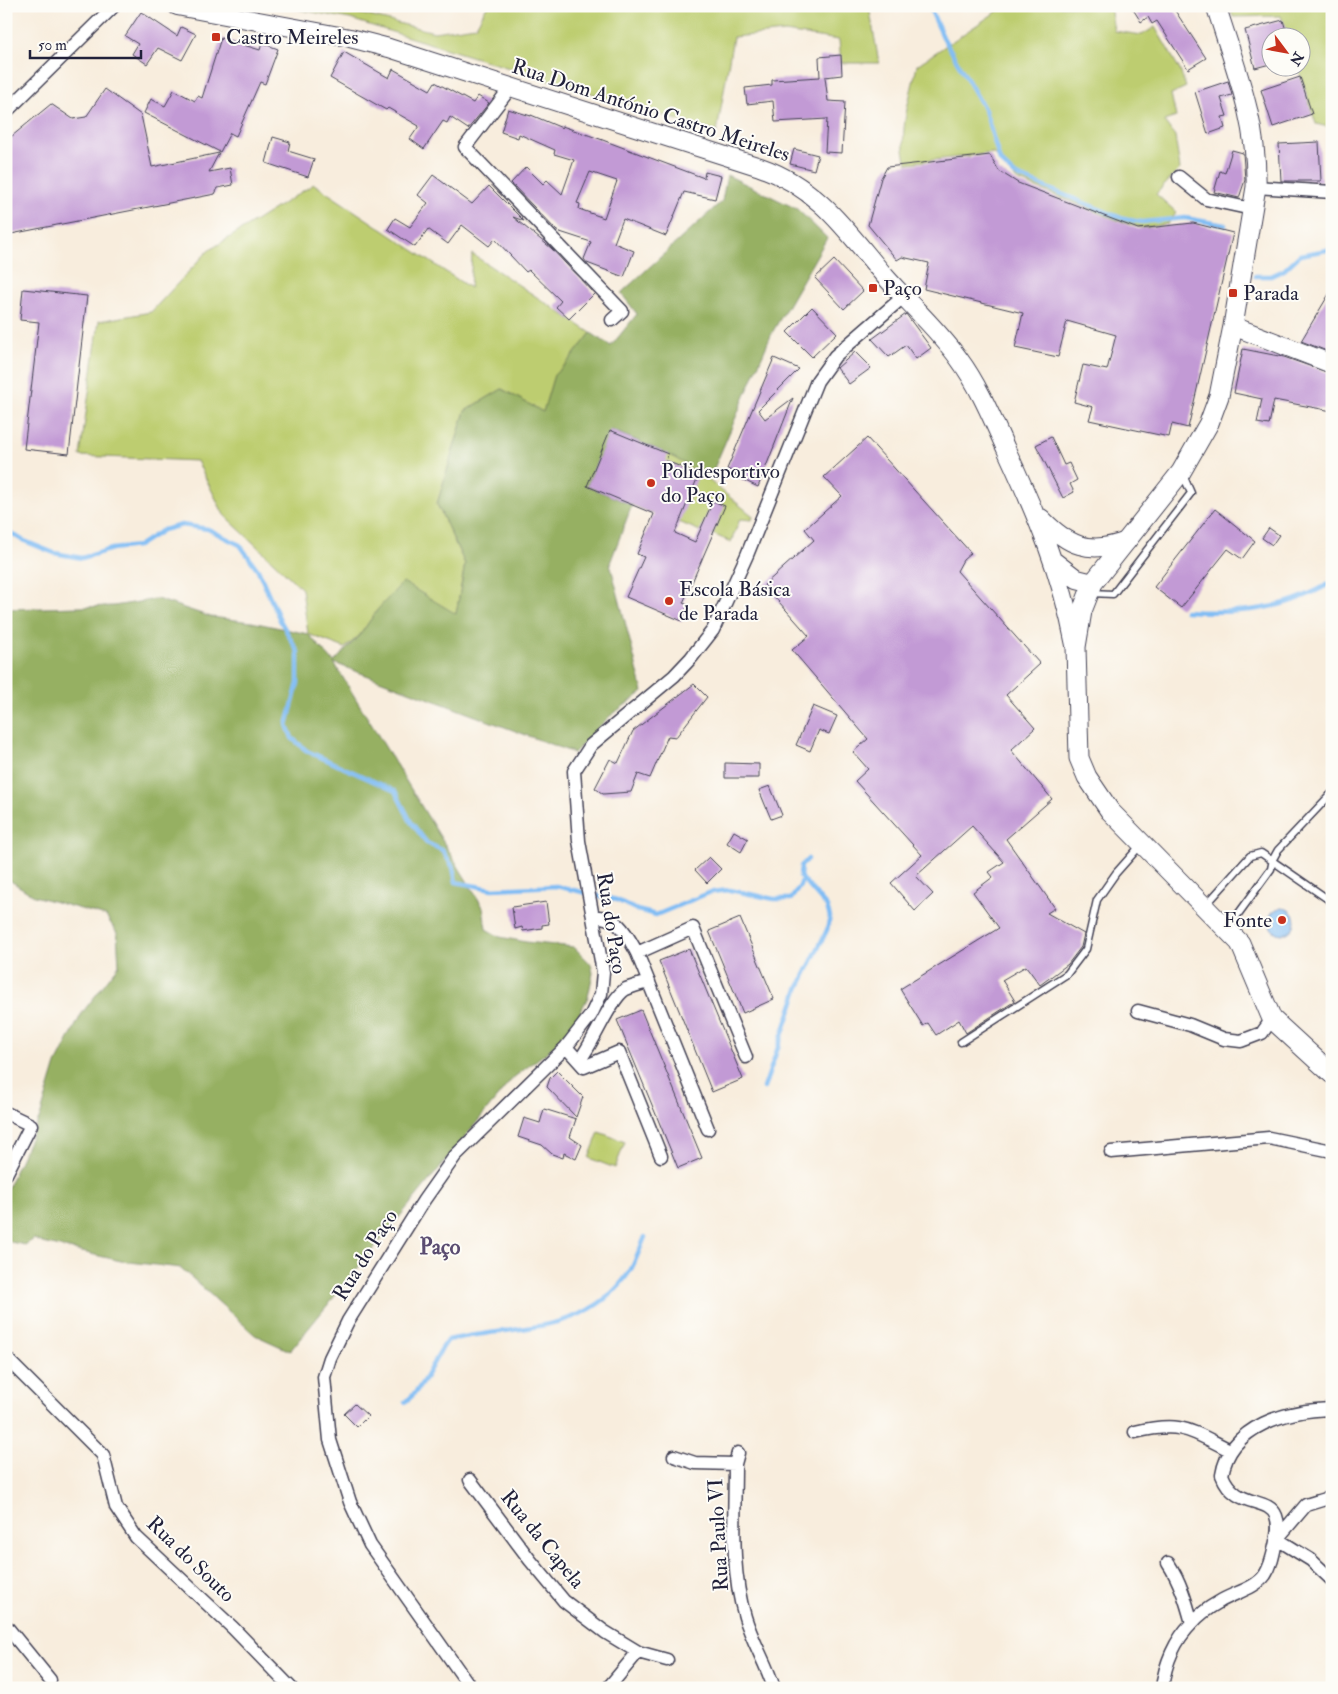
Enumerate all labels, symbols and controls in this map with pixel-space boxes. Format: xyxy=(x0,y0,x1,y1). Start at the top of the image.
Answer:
place label: Castro Meireles xyxy=(226,24,358,51)
scale bar xyxy=(30,28,141,60)
north arrow xyxy=(1260,28,1310,78)
marker: Castro Meireles xyxy=(210,31,222,43)
text: 50 m xyxy=(38,36,67,55)
text: N xyxy=(1286,48,1308,69)
street label: Rua Dom António Castro Meireles xyxy=(508,53,793,168)
place label: Paço xyxy=(883,275,922,302)
place label: Parada xyxy=(1243,280,1299,307)
marker: Paço xyxy=(867,282,879,294)
marker: Parada xyxy=(1227,287,1239,299)
place label: Polidesportivo do Paço xyxy=(661,458,780,509)
marker: Polidesportivo do Paço xyxy=(645,477,657,489)
place label: Escola Básica de Parada xyxy=(679,576,791,627)
marker: Escola Básica de Parada xyxy=(663,595,675,607)
street label: Rua do Paço xyxy=(590,870,633,976)
place label: Fonte xyxy=(1223,907,1272,934)
marker: Fonte xyxy=(1276,914,1288,926)
street label: Rua do Paço xyxy=(327,1205,404,1306)
district label: Paço xyxy=(420,1233,461,1261)
street label: Rua Paulo VI xyxy=(702,1478,735,1592)
street label: Rua da Capela xyxy=(495,1484,591,1595)
street label: Rua do Souto xyxy=(141,1510,241,1608)

